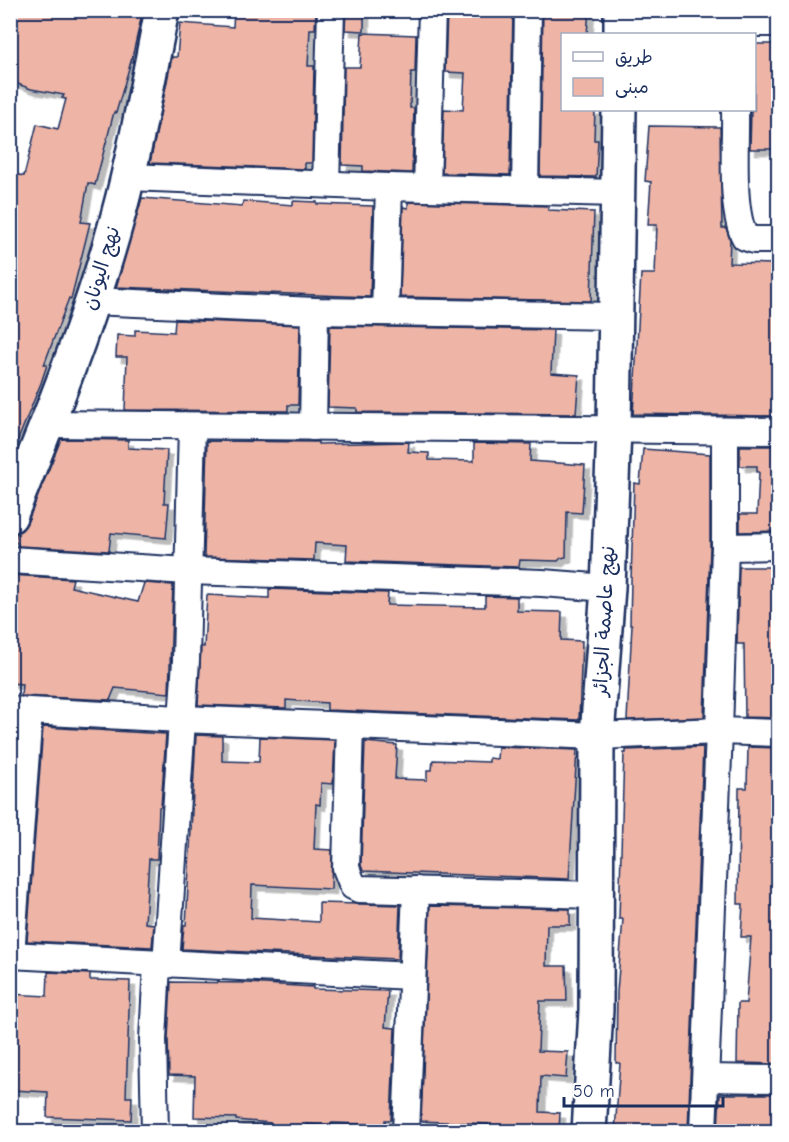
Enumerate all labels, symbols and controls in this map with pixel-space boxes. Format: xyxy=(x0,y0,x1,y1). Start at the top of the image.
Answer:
legend xyxy=(561,33,756,111)
text: طريق xyxy=(615,47,653,68)
text: مبنى xyxy=(615,77,649,98)
street label: نهج اليونان xyxy=(77,223,127,313)
street label: نهج عاصمة الجزائر xyxy=(588,545,621,699)
scale bar xyxy=(564,1070,723,1108)
text: 50 m xyxy=(573,1081,615,1102)

